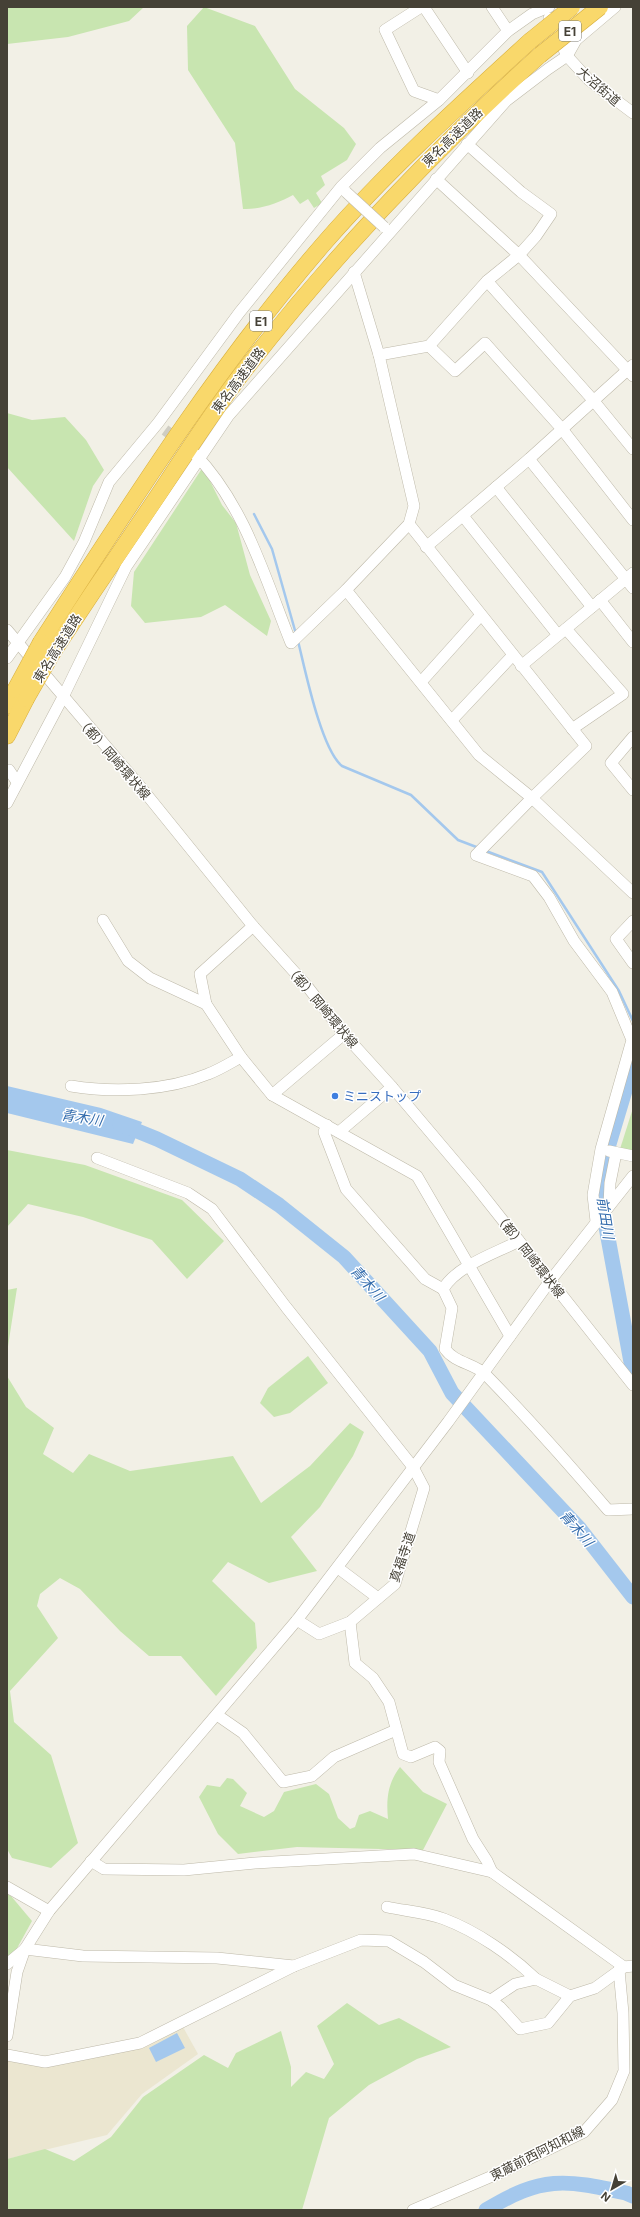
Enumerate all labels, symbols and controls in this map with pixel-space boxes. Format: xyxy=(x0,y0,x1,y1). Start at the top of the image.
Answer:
road number: E1 xyxy=(559,21,581,41)
street label: 大沼街道 xyxy=(574,63,624,109)
street label: 東名高速道路 xyxy=(418,104,486,170)
road number: E1 xyxy=(250,311,272,331)
street label: 東名高速道路 xyxy=(208,344,268,416)
street label: 東名高速道路 xyxy=(30,611,84,685)
street label: （都）岡崎環状線 xyxy=(74,714,154,802)
street label: （都）岡崎環状線 xyxy=(282,961,362,1051)
place label: ミニストップ xyxy=(343,1088,421,1104)
marker: ミニストップ xyxy=(330,1091,340,1101)
water label: 青木川 xyxy=(60,1105,106,1129)
water label: 前田川 xyxy=(594,1196,618,1242)
street label: （都）岡崎環状線 xyxy=(492,1209,568,1301)
water label: 青木川 xyxy=(348,1262,390,1306)
water label: 青木川 xyxy=(557,1507,599,1551)
street label: 真福寺道 xyxy=(386,1530,418,1584)
street label: 東蔵前西阿知和線 xyxy=(487,2122,587,2184)
north arrow xyxy=(592,2169,632,2209)
text: N xyxy=(598,2189,613,2205)

